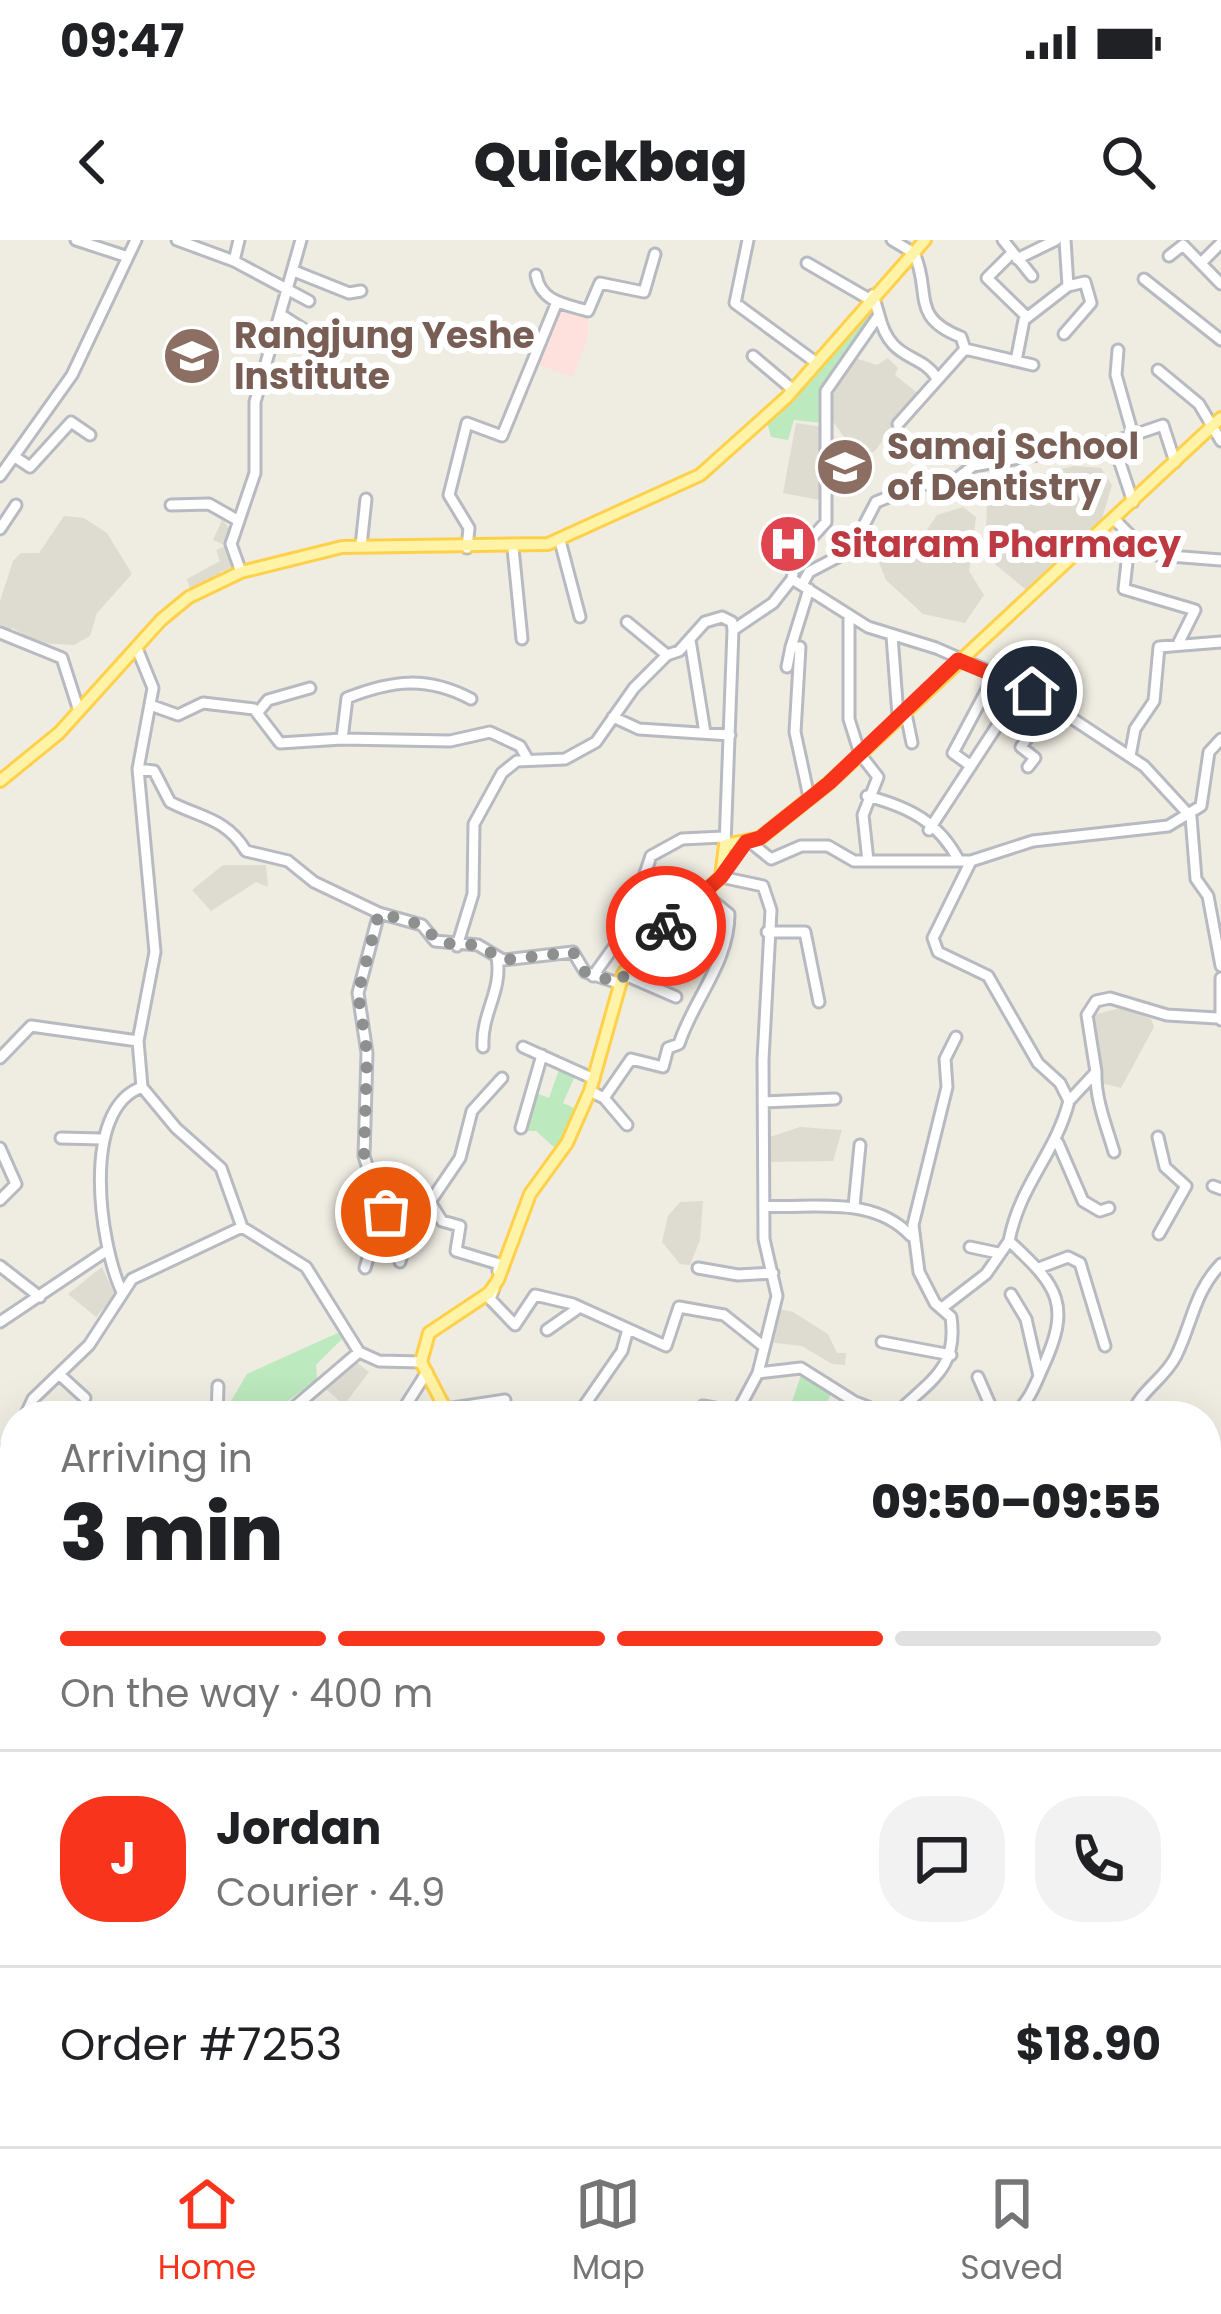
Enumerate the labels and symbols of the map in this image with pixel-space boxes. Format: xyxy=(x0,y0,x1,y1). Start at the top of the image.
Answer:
place label: Rangjung Yeshe Institute xyxy=(234,310,535,402)
school or university icon: Rangjung Yeshe Institute xyxy=(161,325,223,387)
place label: Samaj School of Dentistry xyxy=(887,421,1139,513)
school or university icon: Samaj School of Dentistry xyxy=(814,436,876,498)
hospital icon: Sitaram Pharmacy xyxy=(757,513,819,575)
place label: Sitaram Pharmacy xyxy=(830,519,1181,570)
pin xyxy=(981,640,1083,742)
courier xyxy=(606,866,726,986)
pin xyxy=(335,1161,437,1263)

